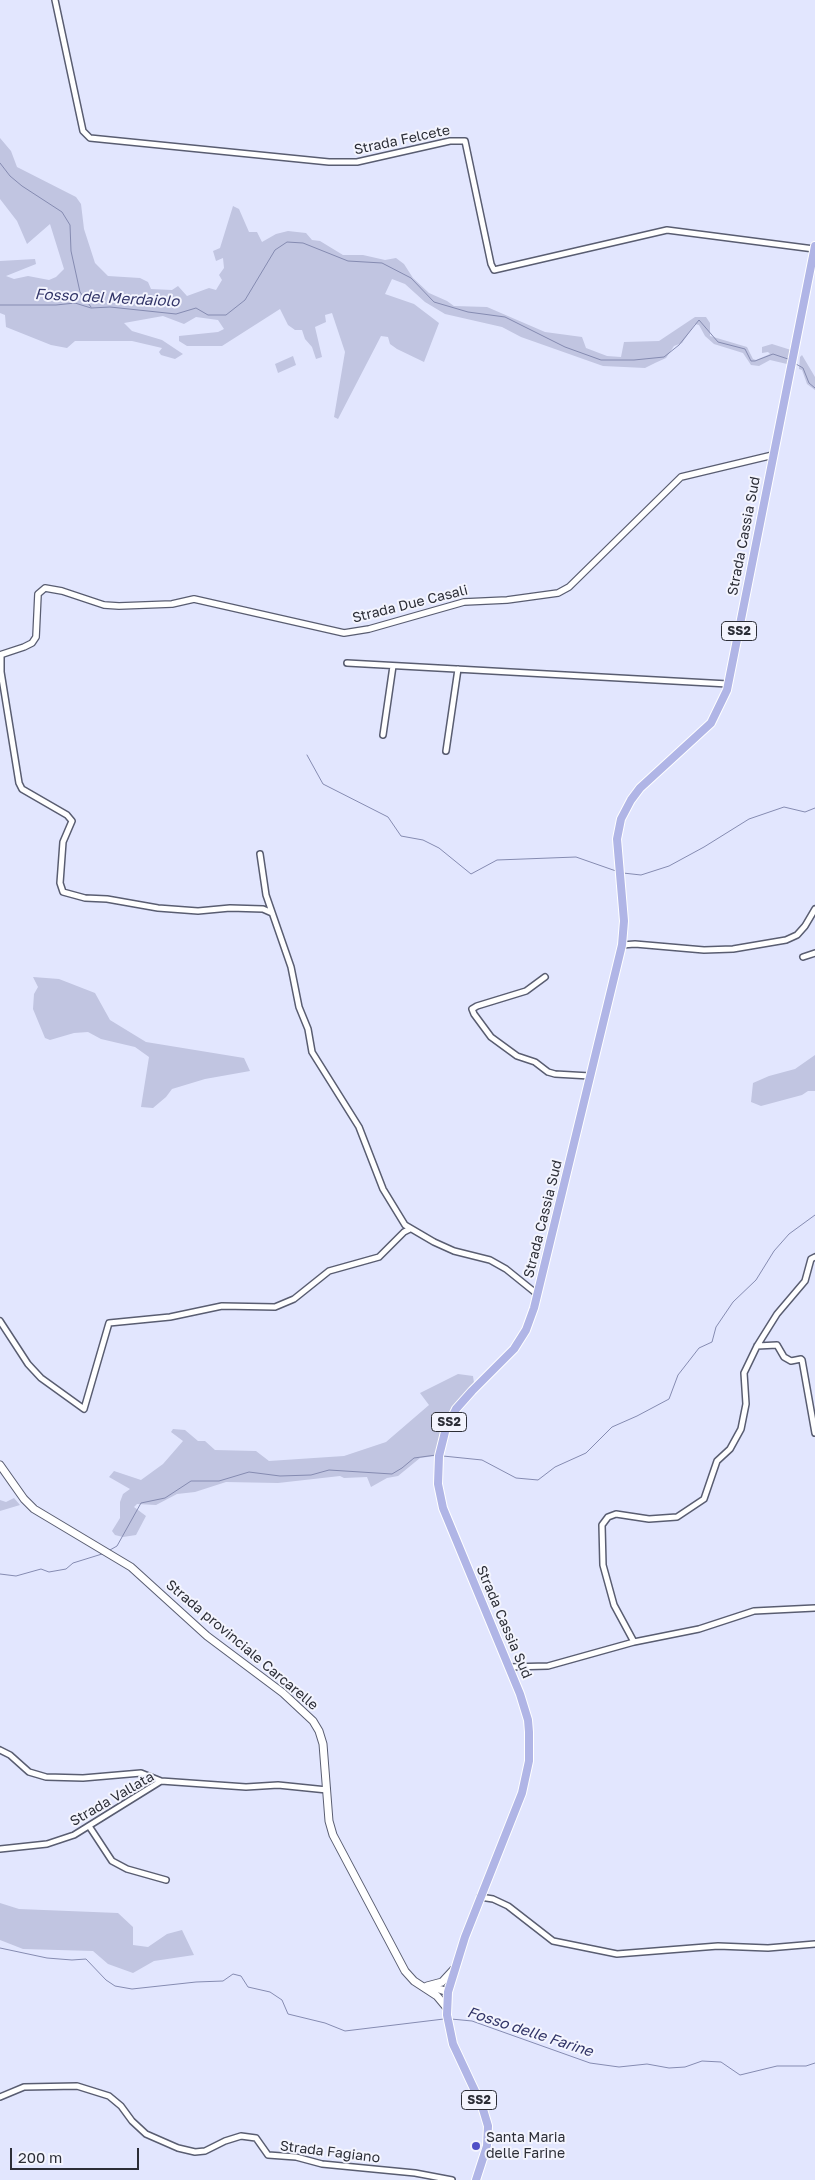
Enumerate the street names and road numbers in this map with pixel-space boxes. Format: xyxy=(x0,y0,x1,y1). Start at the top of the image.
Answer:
street label: Strada Felcete xyxy=(352,122,452,158)
street label: Strada Cassia Sud xyxy=(724,475,764,597)
street label: Strada Due Casali xyxy=(351,582,469,626)
road number: SS2 xyxy=(722,622,756,640)
street label: Strada Cassia Sud xyxy=(520,1158,566,1280)
road number: SS2 xyxy=(432,1412,466,1431)
street label: Strada Cassia Sud xyxy=(473,1563,535,1681)
street label: Strada provinciale Carcarelle xyxy=(162,1576,322,1714)
street label: Strada Vallata xyxy=(67,1768,157,1830)
road number: SS2 xyxy=(462,2090,496,2110)
street label: Strada Fagiano xyxy=(279,2138,381,2166)

